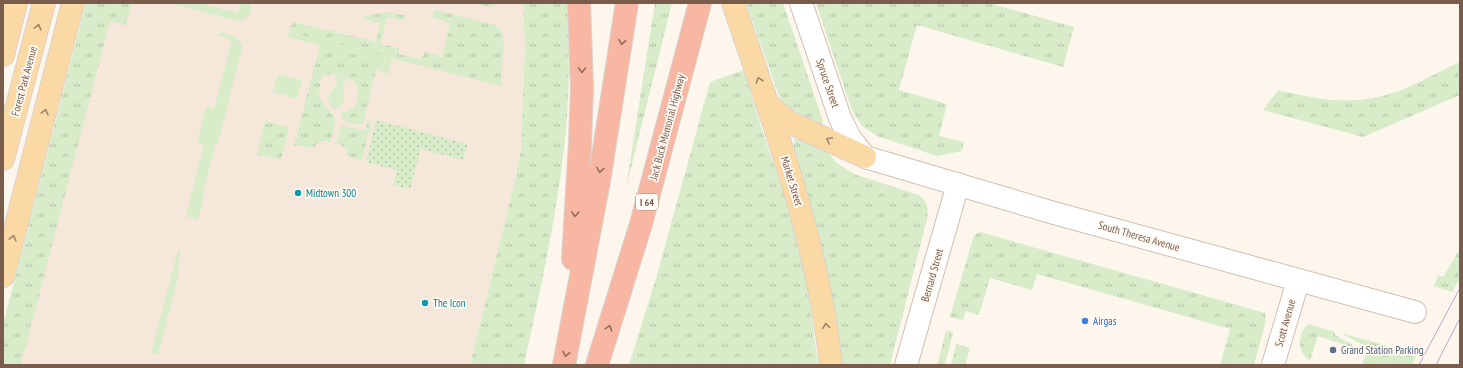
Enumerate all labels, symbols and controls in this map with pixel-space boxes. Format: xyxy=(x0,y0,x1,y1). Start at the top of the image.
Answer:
one-way arrow xyxy=(33,24,42,31)
one-way arrow xyxy=(618,38,626,45)
street label: Forest Park Avenue xyxy=(8,44,40,118)
street label: Spruce Street xyxy=(813,57,843,109)
one-way arrow xyxy=(578,67,586,73)
street label: Jack Buck Memorial Highway xyxy=(646,72,688,182)
one-way arrow xyxy=(755,76,764,83)
one-way arrow xyxy=(40,109,49,116)
one-way arrow xyxy=(826,137,834,145)
street label: Market Street xyxy=(778,154,806,208)
one-way arrow xyxy=(597,167,605,173)
place label: Midtown 300 xyxy=(306,186,356,200)
marker: Midtown 300 xyxy=(293,188,303,198)
road number: I 64 xyxy=(636,194,658,210)
one-way arrow xyxy=(570,211,579,217)
street label: South Theresa Avenue xyxy=(1097,218,1182,254)
one-way arrow xyxy=(8,235,16,241)
street label: Bernard Street xyxy=(918,247,946,303)
place label: The Icon xyxy=(433,296,466,310)
street label: Scott Avenue xyxy=(1272,297,1299,349)
marker: The Icon xyxy=(420,298,430,308)
place label: Airgas xyxy=(1093,314,1117,328)
marker: Airgas xyxy=(1080,316,1090,326)
one-way arrow xyxy=(822,323,831,329)
one-way arrow xyxy=(604,325,613,332)
place label: Grand Station Parking xyxy=(1341,343,1424,357)
marker: Grand Station Parking xyxy=(1328,345,1338,355)
one-way arrow xyxy=(563,350,571,357)

